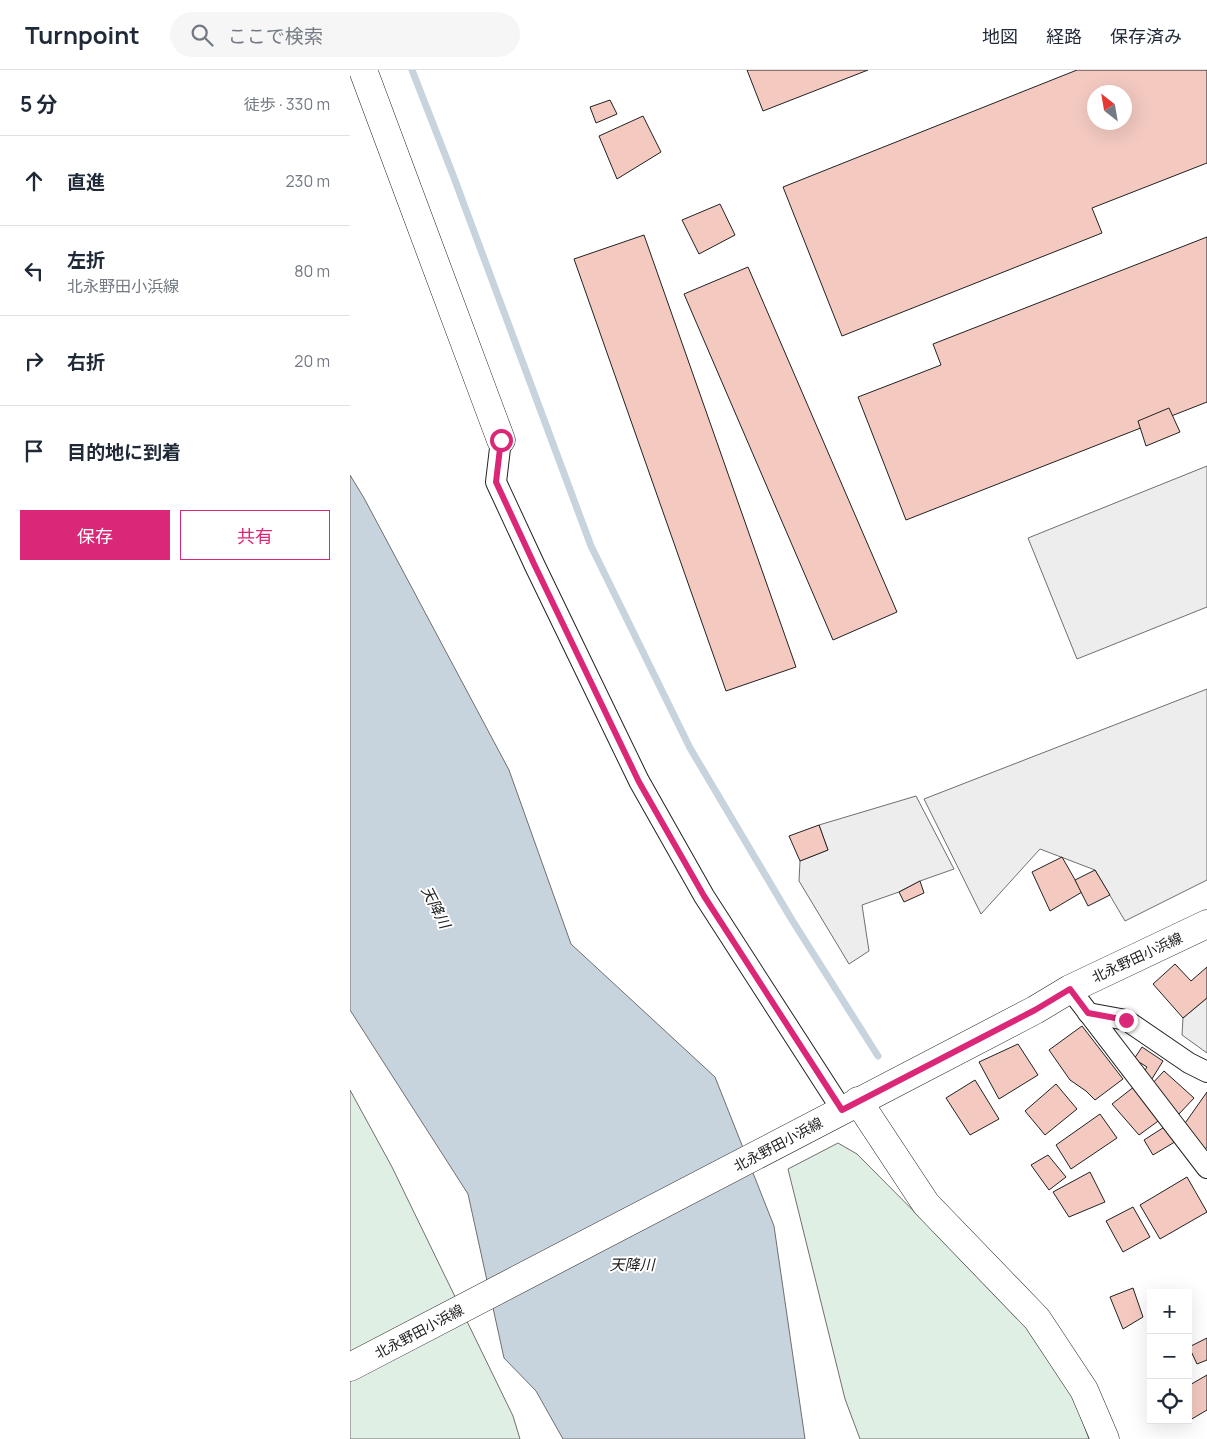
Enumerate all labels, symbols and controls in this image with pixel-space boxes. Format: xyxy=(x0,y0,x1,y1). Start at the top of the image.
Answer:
search box xyxy=(170,12,520,57)
text: Turnpoint xyxy=(25,18,140,51)
icon: search xyxy=(188,21,216,49)
text: ここで検索 xyxy=(228,23,323,49)
text: 地図 xyxy=(982,24,1018,48)
text: 経路 xyxy=(1046,24,1082,48)
text: 保存済み xyxy=(1110,24,1182,48)
north arrow xyxy=(1087,85,1132,130)
text: 5 分 xyxy=(20,90,58,118)
text: 徒歩 · 330 m xyxy=(244,93,330,115)
icon: ahead xyxy=(20,167,48,195)
text: 直進 xyxy=(67,169,105,195)
text: 230 m xyxy=(286,170,330,192)
text: 左折 xyxy=(67,247,105,273)
icon: left xyxy=(20,257,48,285)
text: 80 m xyxy=(294,260,330,282)
text: 北永野田小浜線 xyxy=(67,275,179,297)
icon: right xyxy=(20,347,48,375)
text: 右折 xyxy=(67,349,105,375)
text: 20 m xyxy=(294,350,330,372)
route start xyxy=(490,429,513,452)
icon: arrive xyxy=(20,437,48,465)
text: 目的地に到着 xyxy=(67,439,181,465)
button: 保存 xyxy=(20,510,170,560)
button: 共有 xyxy=(180,510,330,560)
water label: 天降川 xyxy=(416,882,456,934)
street label: 北永野田小浜線 xyxy=(1089,928,1185,986)
route end xyxy=(1115,1009,1138,1032)
street label: 北永野田小浜線 xyxy=(730,1113,826,1175)
water label: 天降川 xyxy=(609,1254,656,1275)
map controls xyxy=(1147,1289,1192,1424)
button: + xyxy=(1147,1289,1192,1334)
street label: 北永野田小浜線 xyxy=(371,1300,467,1362)
button: − xyxy=(1147,1334,1192,1379)
button: locate xyxy=(1147,1379,1192,1424)

